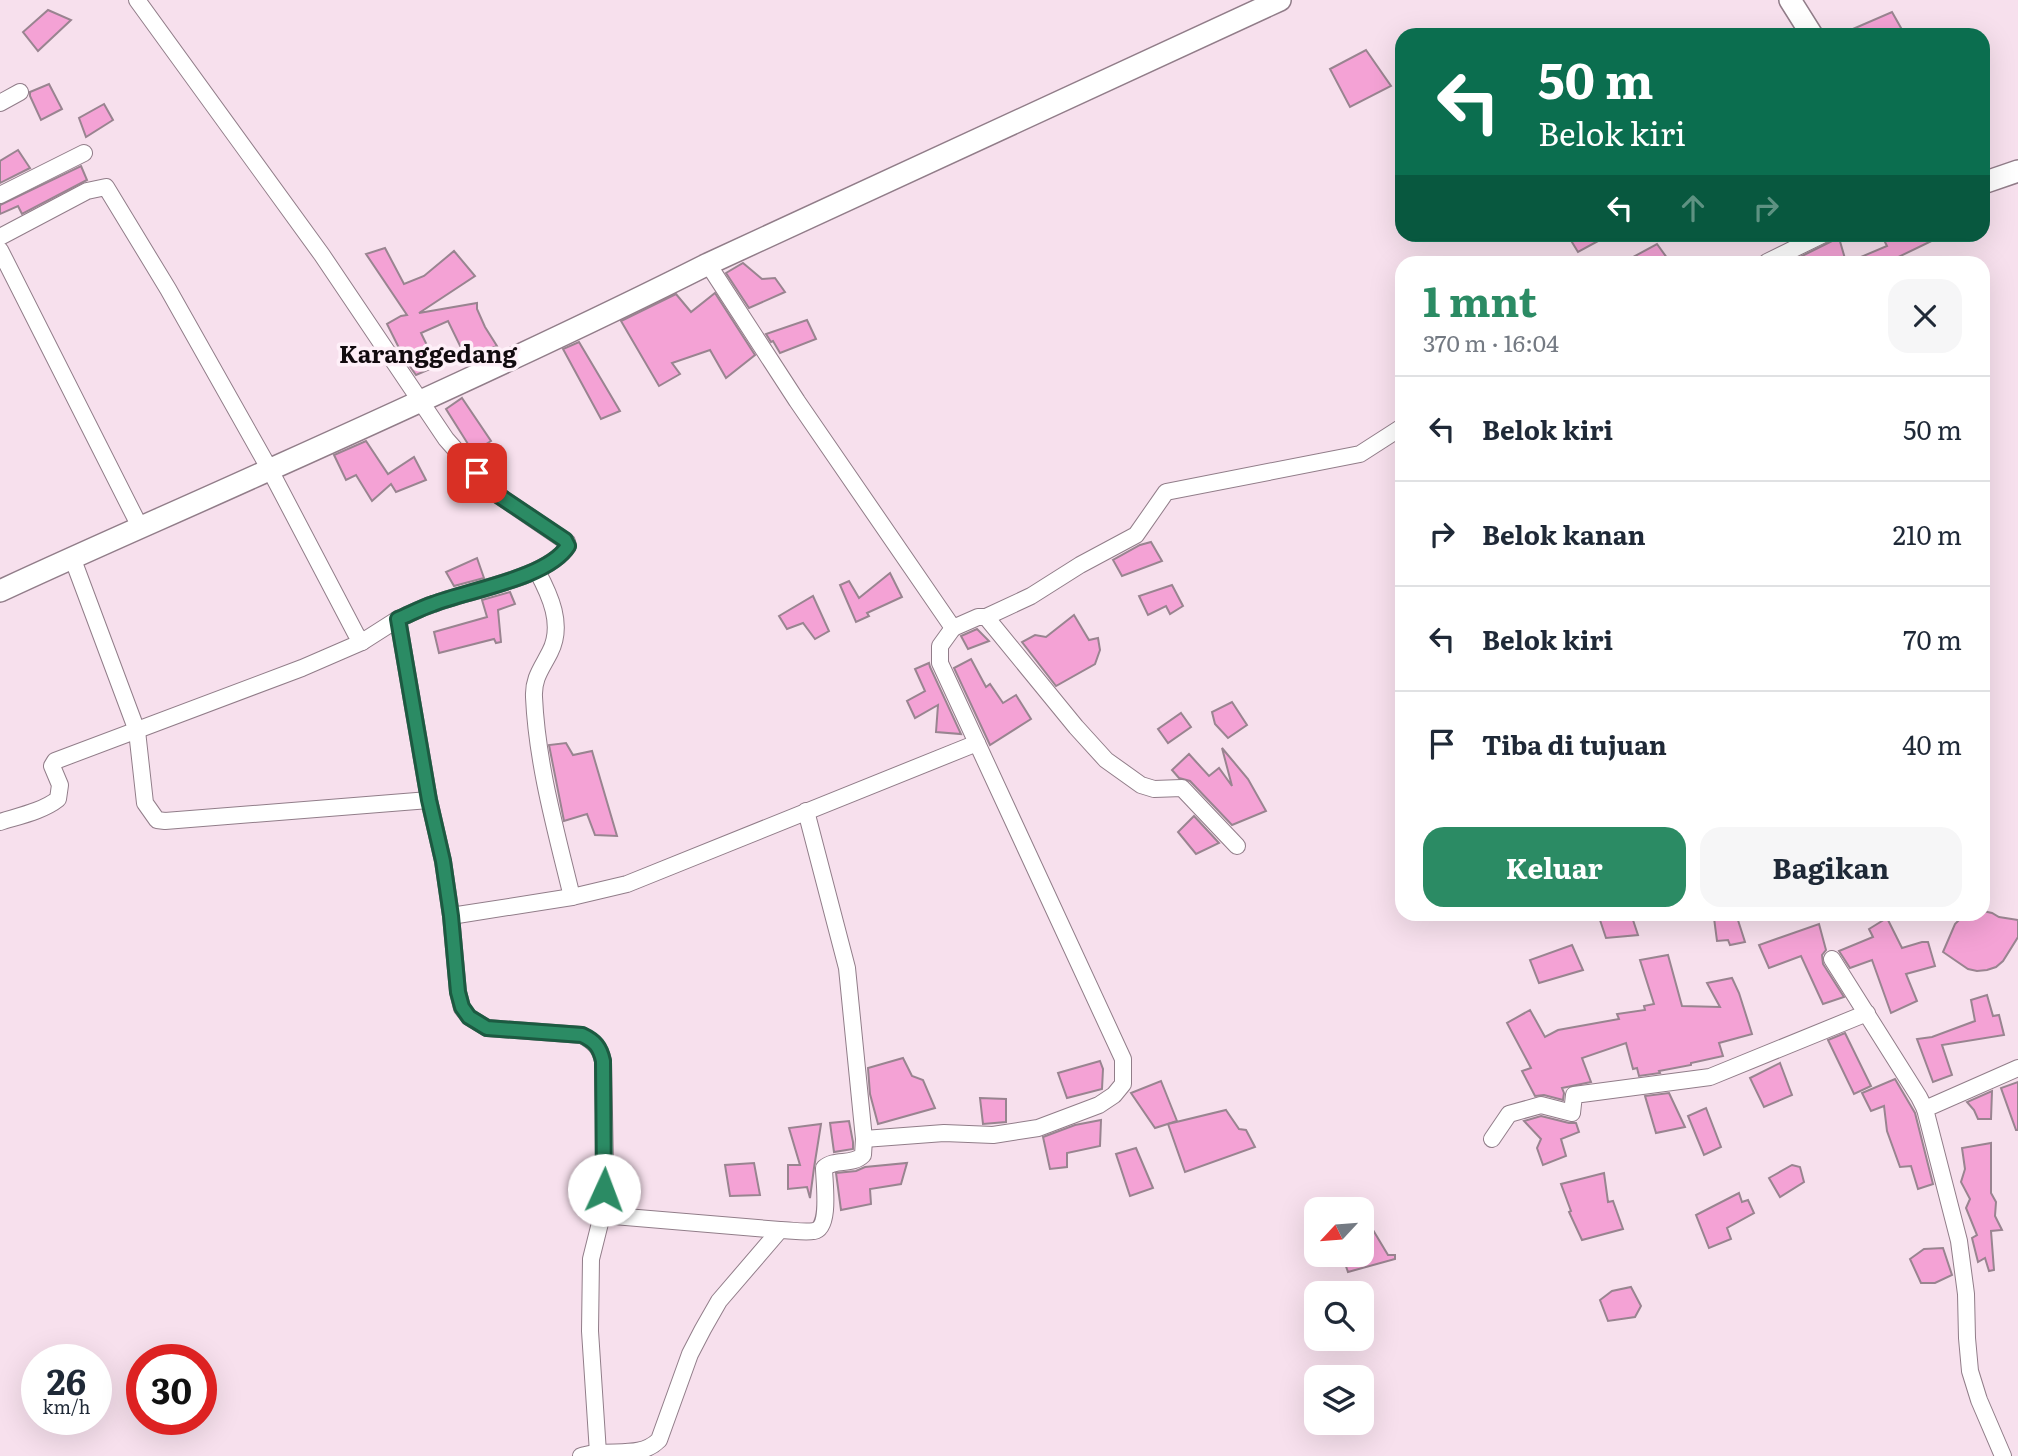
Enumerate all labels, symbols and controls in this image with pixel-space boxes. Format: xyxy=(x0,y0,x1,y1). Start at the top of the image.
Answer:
text: 50 m xyxy=(1538,41,1654,114)
icon: left xyxy=(1423,56,1514,147)
text: Belok kiri xyxy=(1538,108,1686,156)
icon: left xyxy=(1601,189,1639,227)
icon: ahead xyxy=(1674,189,1712,227)
icon: right xyxy=(1747,189,1785,227)
text: 1 mnt xyxy=(1423,268,1537,330)
button: close xyxy=(1888,279,1962,353)
text: 370 m · 16:04 xyxy=(1423,325,1559,359)
district label: Karanggedang xyxy=(339,335,517,370)
text: Belok kiri xyxy=(1482,409,1613,448)
text: 50 m xyxy=(1903,409,1962,448)
icon: left xyxy=(1423,410,1461,448)
pin xyxy=(447,443,507,503)
icon: arrive xyxy=(458,454,496,492)
text: Belok kanan xyxy=(1482,514,1646,553)
text: 210 m xyxy=(1893,514,1962,553)
icon: right xyxy=(1423,515,1461,553)
text: Belok kiri xyxy=(1482,619,1613,658)
text: 70 m xyxy=(1903,619,1962,658)
icon: left xyxy=(1423,620,1461,658)
text: Tiba di tujuan xyxy=(1482,724,1667,763)
text: 40 m xyxy=(1902,724,1962,763)
icon: arrive xyxy=(1423,725,1461,763)
button: Keluar xyxy=(1423,827,1686,907)
button: Bagikan xyxy=(1700,827,1962,907)
position arrow xyxy=(567,1153,641,1227)
north arrow xyxy=(1304,1197,1374,1267)
map controls xyxy=(1304,1197,1374,1435)
button: search xyxy=(1304,1281,1374,1351)
speed limit sign: 30 xyxy=(126,1344,217,1435)
text: 26 xyxy=(47,1354,86,1406)
button: layers xyxy=(1304,1365,1374,1435)
text: km/h xyxy=(43,1393,90,1420)

